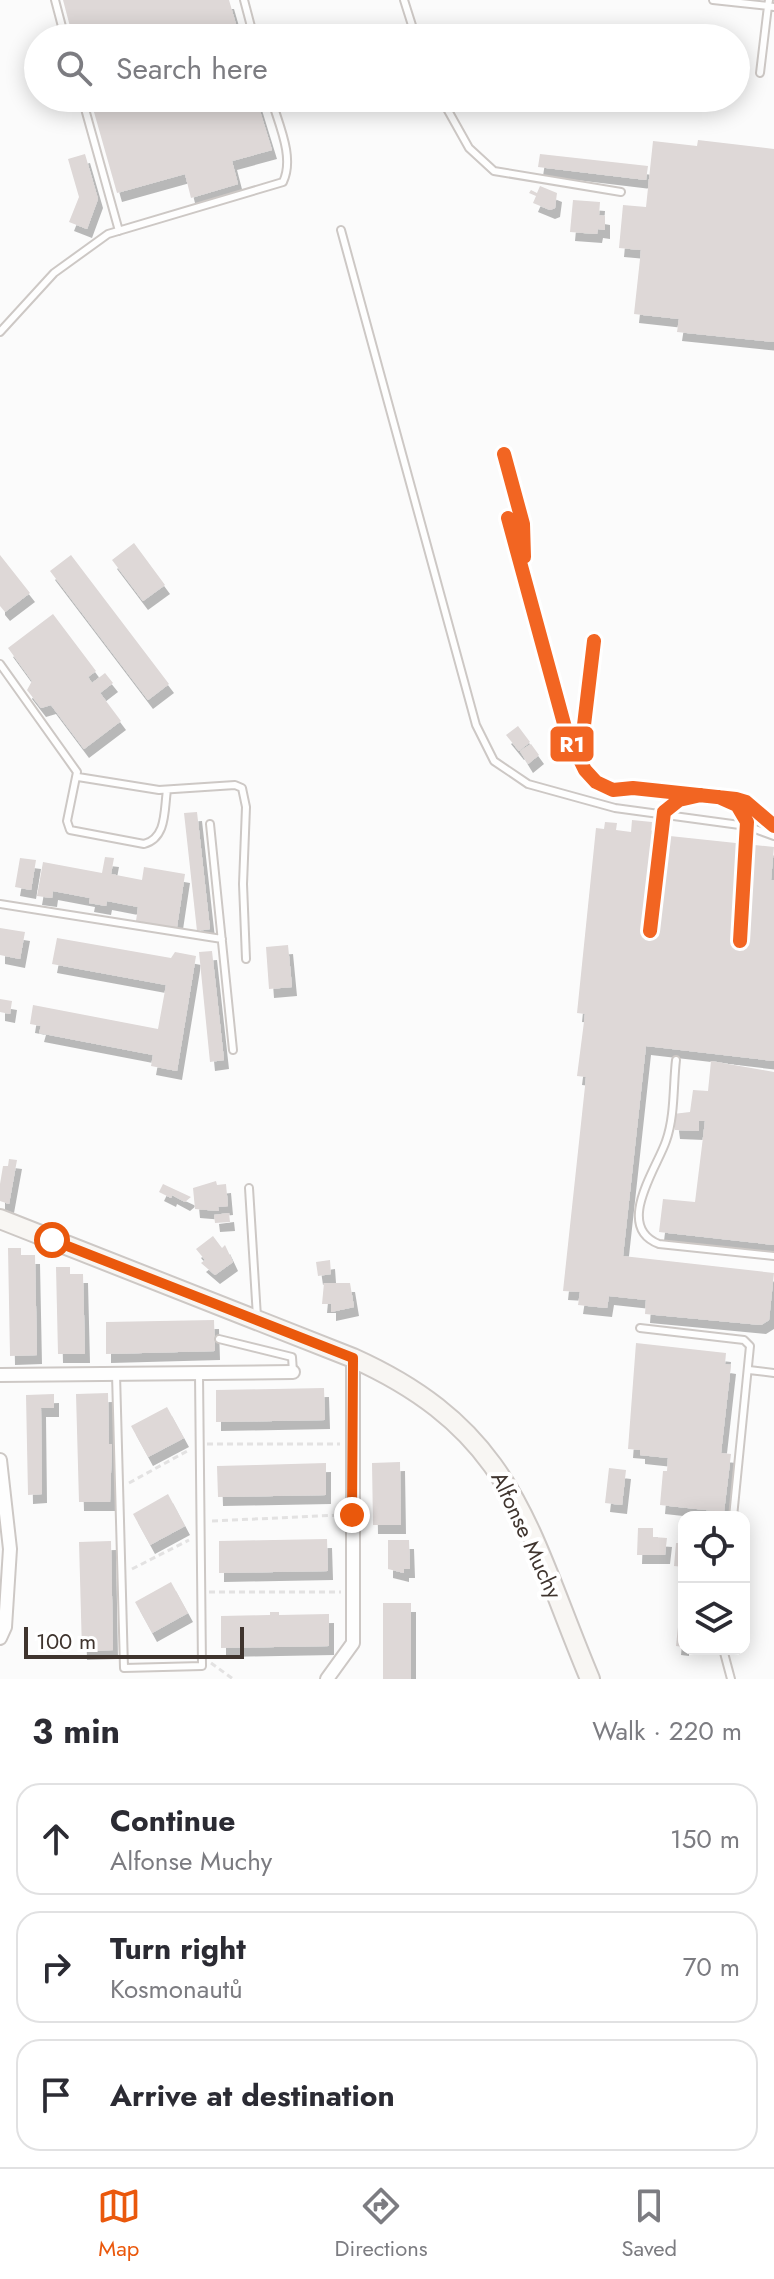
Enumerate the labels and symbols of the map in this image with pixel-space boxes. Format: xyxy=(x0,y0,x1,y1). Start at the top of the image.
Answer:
line badge: R1 xyxy=(549,725,595,763)
text: R1 xyxy=(559,728,585,760)
route start xyxy=(34,1222,70,1258)
street label: Alfonse Muchy xyxy=(483,1466,571,1604)
route end xyxy=(334,1497,370,1533)
scale bar xyxy=(24,1623,244,1659)

